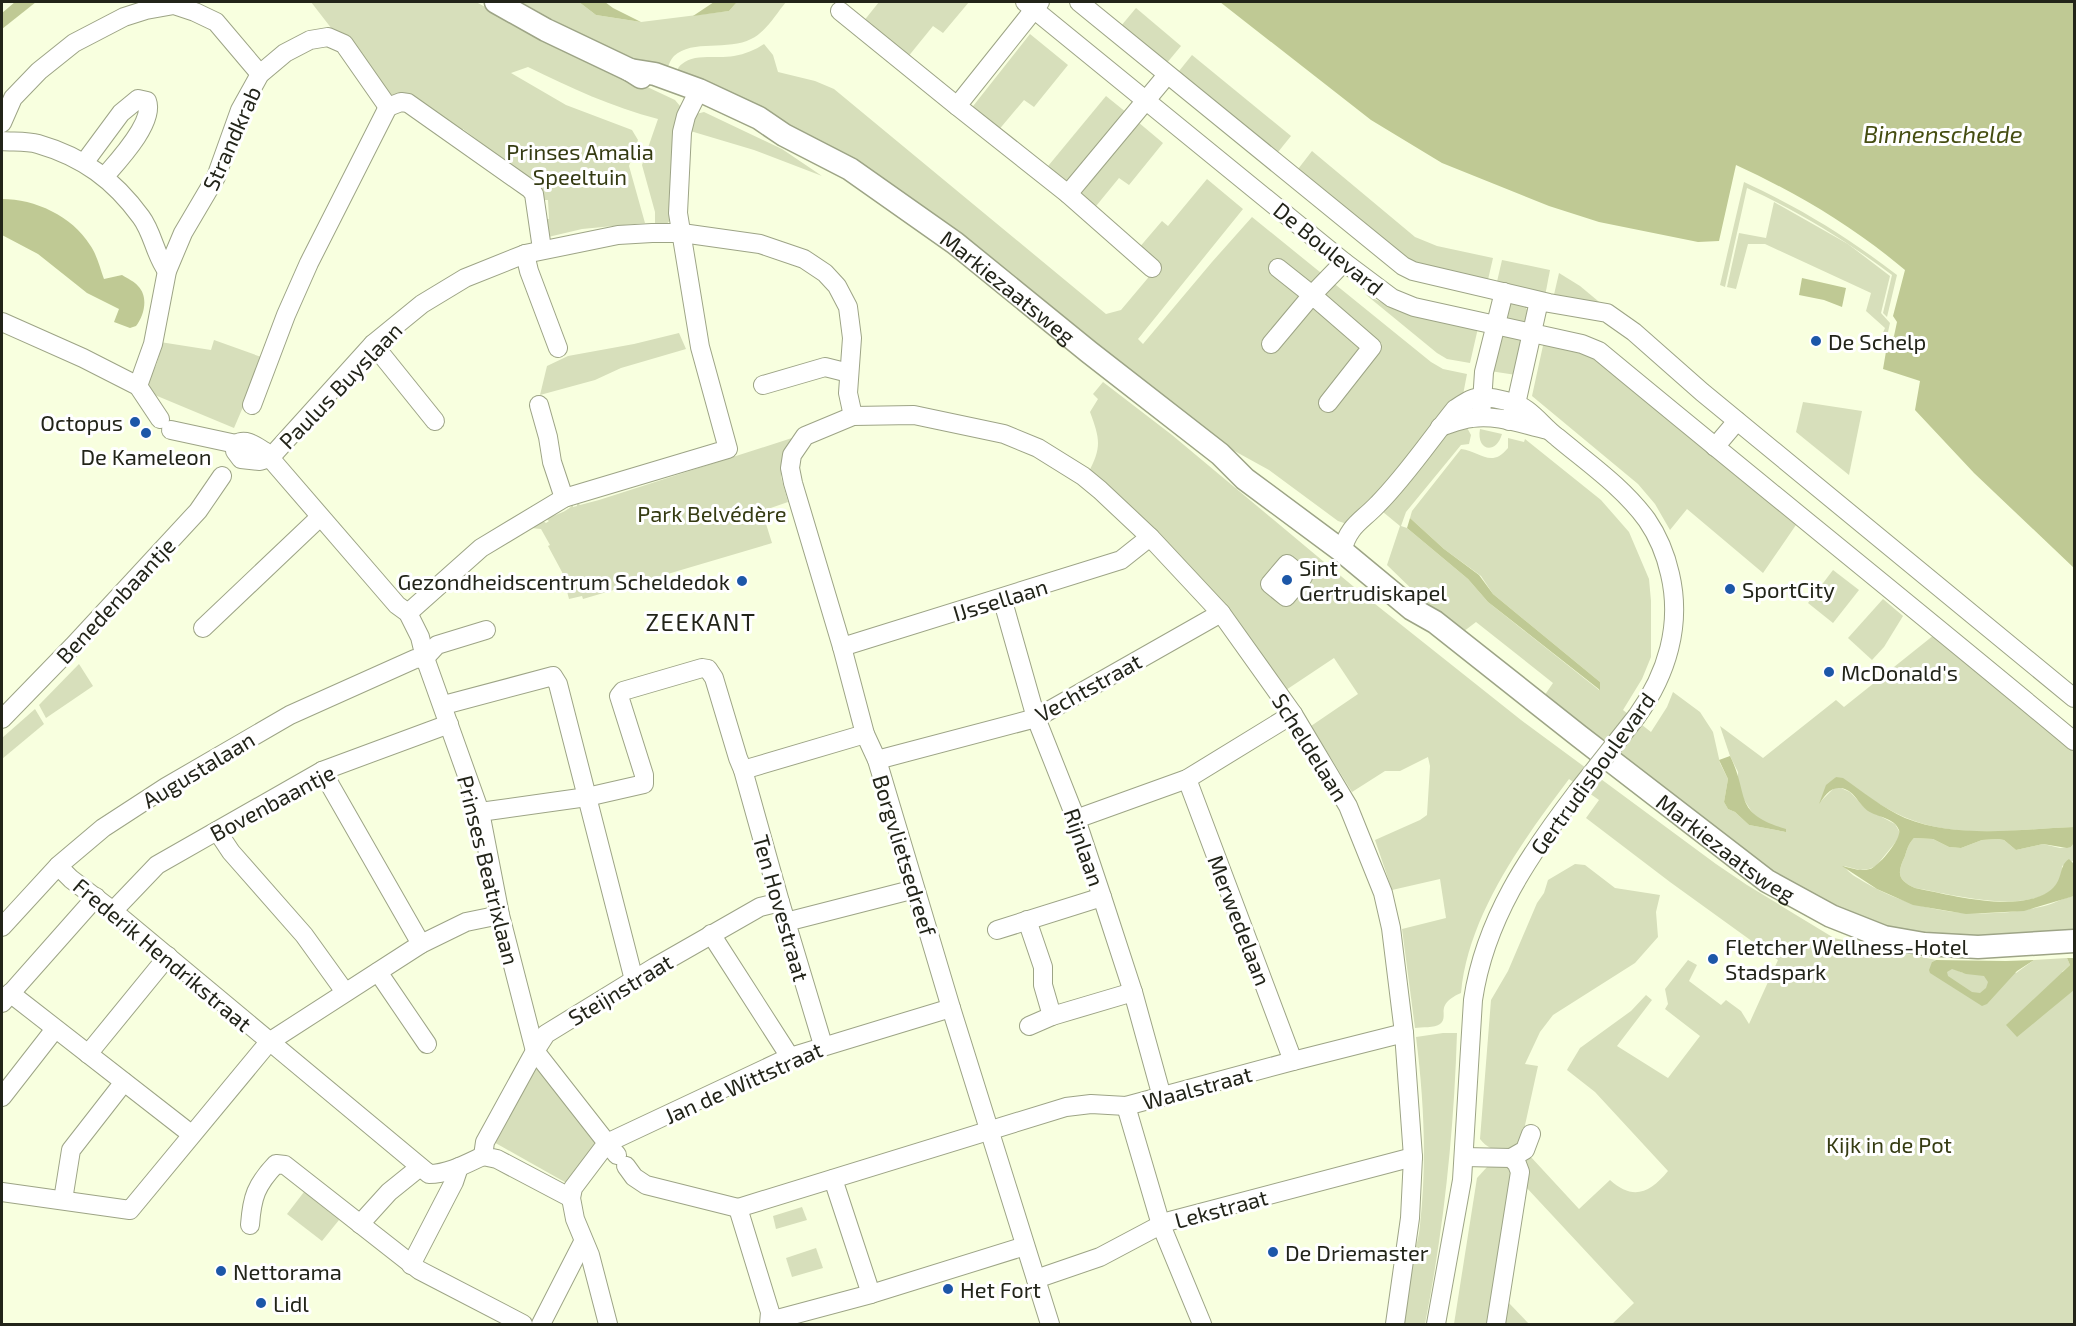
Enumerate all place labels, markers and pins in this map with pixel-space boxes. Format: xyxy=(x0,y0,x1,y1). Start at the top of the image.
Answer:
place label: De Schelp xyxy=(1828,328,1926,354)
marker: De Schelp xyxy=(1809,334,1823,348)
place label: Octopus xyxy=(40,409,123,435)
marker: Octopus xyxy=(128,415,142,429)
marker: De Kameleon xyxy=(139,426,153,440)
place label: De Kameleon xyxy=(80,443,212,469)
place label: Sint Gertrudiskapel xyxy=(1299,554,1447,605)
place label: Gezondheidscentrum Scheldedok xyxy=(397,568,730,594)
marker: Sint Gertrudiskapel xyxy=(1280,573,1294,587)
marker: Gezondheidscentrum Scheldedok xyxy=(735,574,749,588)
place label: SportCity xyxy=(1742,576,1835,602)
marker: SportCity xyxy=(1723,582,1737,596)
place label: McDonald's xyxy=(1841,659,1958,685)
marker: McDonald's xyxy=(1822,665,1836,679)
place label: Fletcher Wellness-Hotel Stadspark xyxy=(1725,933,1968,984)
marker: Fletcher Wellness-Hotel Stadspark xyxy=(1706,952,1720,966)
place label: De Driemaster xyxy=(1285,1239,1429,1265)
marker: De Driemaster xyxy=(1266,1245,1280,1259)
place label: Nettorama xyxy=(233,1258,342,1284)
marker: Nettorama xyxy=(214,1264,228,1278)
place label: Het Fort xyxy=(960,1276,1041,1302)
marker: Het Fort xyxy=(941,1282,955,1296)
place label: Lidl xyxy=(273,1290,309,1316)
marker: Lidl xyxy=(254,1296,268,1310)

